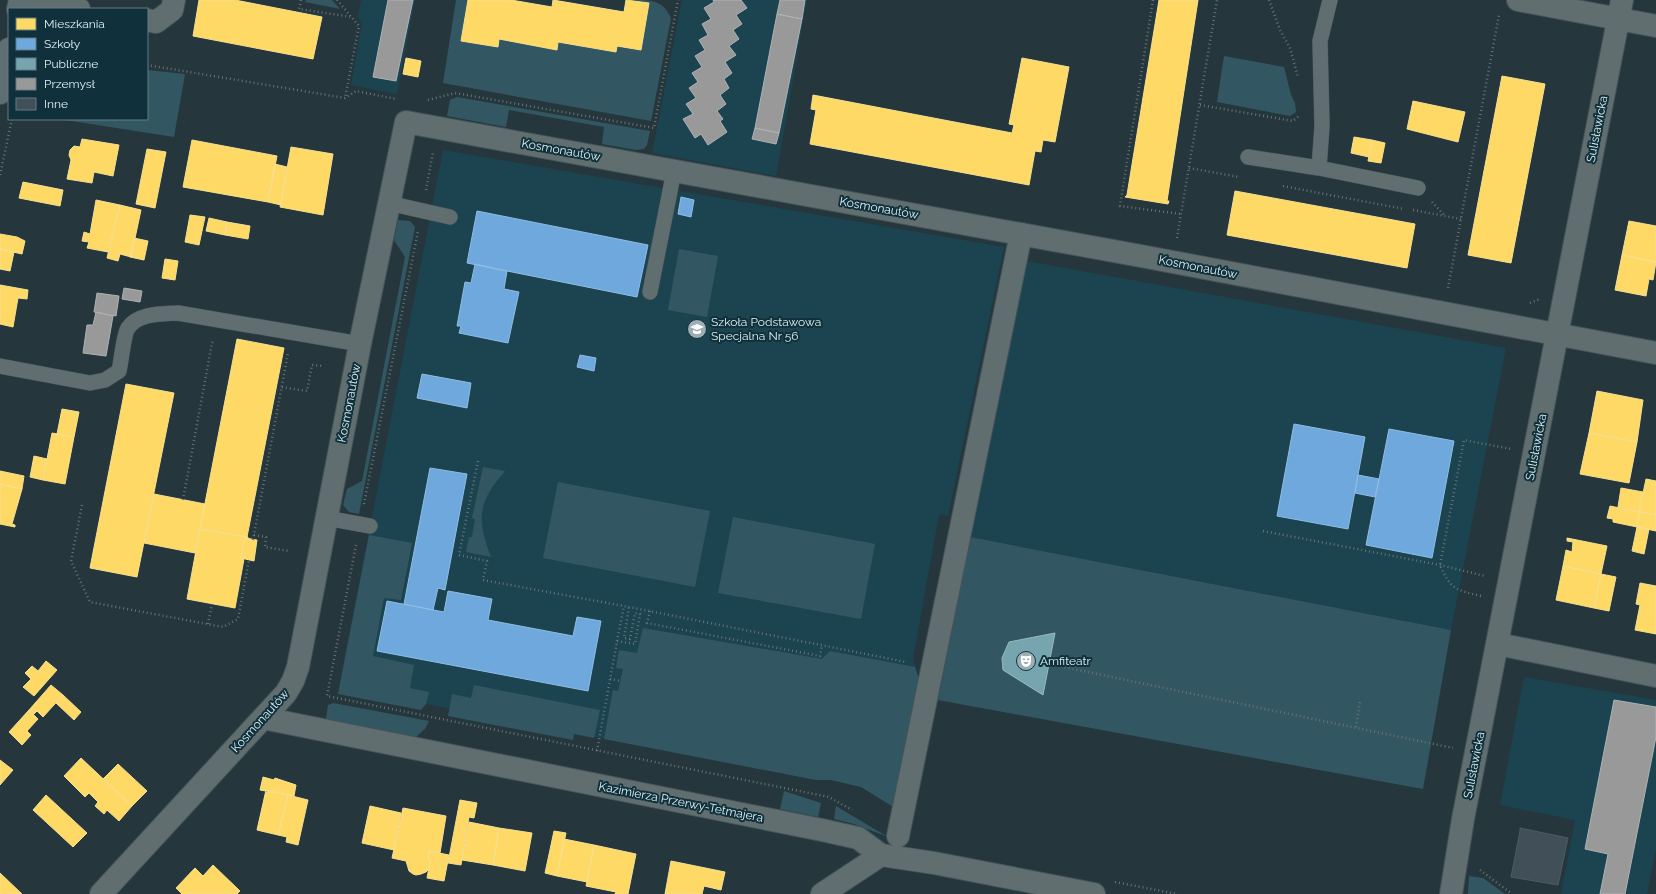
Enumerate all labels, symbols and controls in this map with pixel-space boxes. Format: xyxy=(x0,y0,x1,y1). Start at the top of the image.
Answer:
legend xyxy=(8,8,148,120)
text: Mieszkania xyxy=(44,17,105,31)
text: Szkoły xyxy=(44,37,81,51)
text: Publiczne xyxy=(44,57,98,71)
text: Przemysł xyxy=(44,77,96,91)
street label: Sulisławicka xyxy=(1584,94,1610,164)
text: Inne xyxy=(44,97,68,111)
street label: Kosmonautów xyxy=(521,136,602,164)
street label: Kosmonautów xyxy=(839,194,920,222)
street label: Kosmonautów xyxy=(1158,253,1239,282)
place label: Szkoła Podstawowa Specjalna Nr 56 xyxy=(711,315,821,343)
school or university icon: Szkoła Podstawowa Specjalna Nr 56 xyxy=(686,318,708,340)
street label: Kosmonautów xyxy=(335,362,364,443)
street label: Sulisławicka xyxy=(1523,412,1549,482)
theatre icon: Amfiteatr xyxy=(1015,650,1037,672)
place label: Amfiteatr xyxy=(1040,654,1092,668)
street label: Kosmonautów xyxy=(228,687,292,755)
street label: Sulisławicka xyxy=(1461,730,1487,800)
street label: Kazimierza Przerwy-Tetmajera xyxy=(598,779,764,825)

